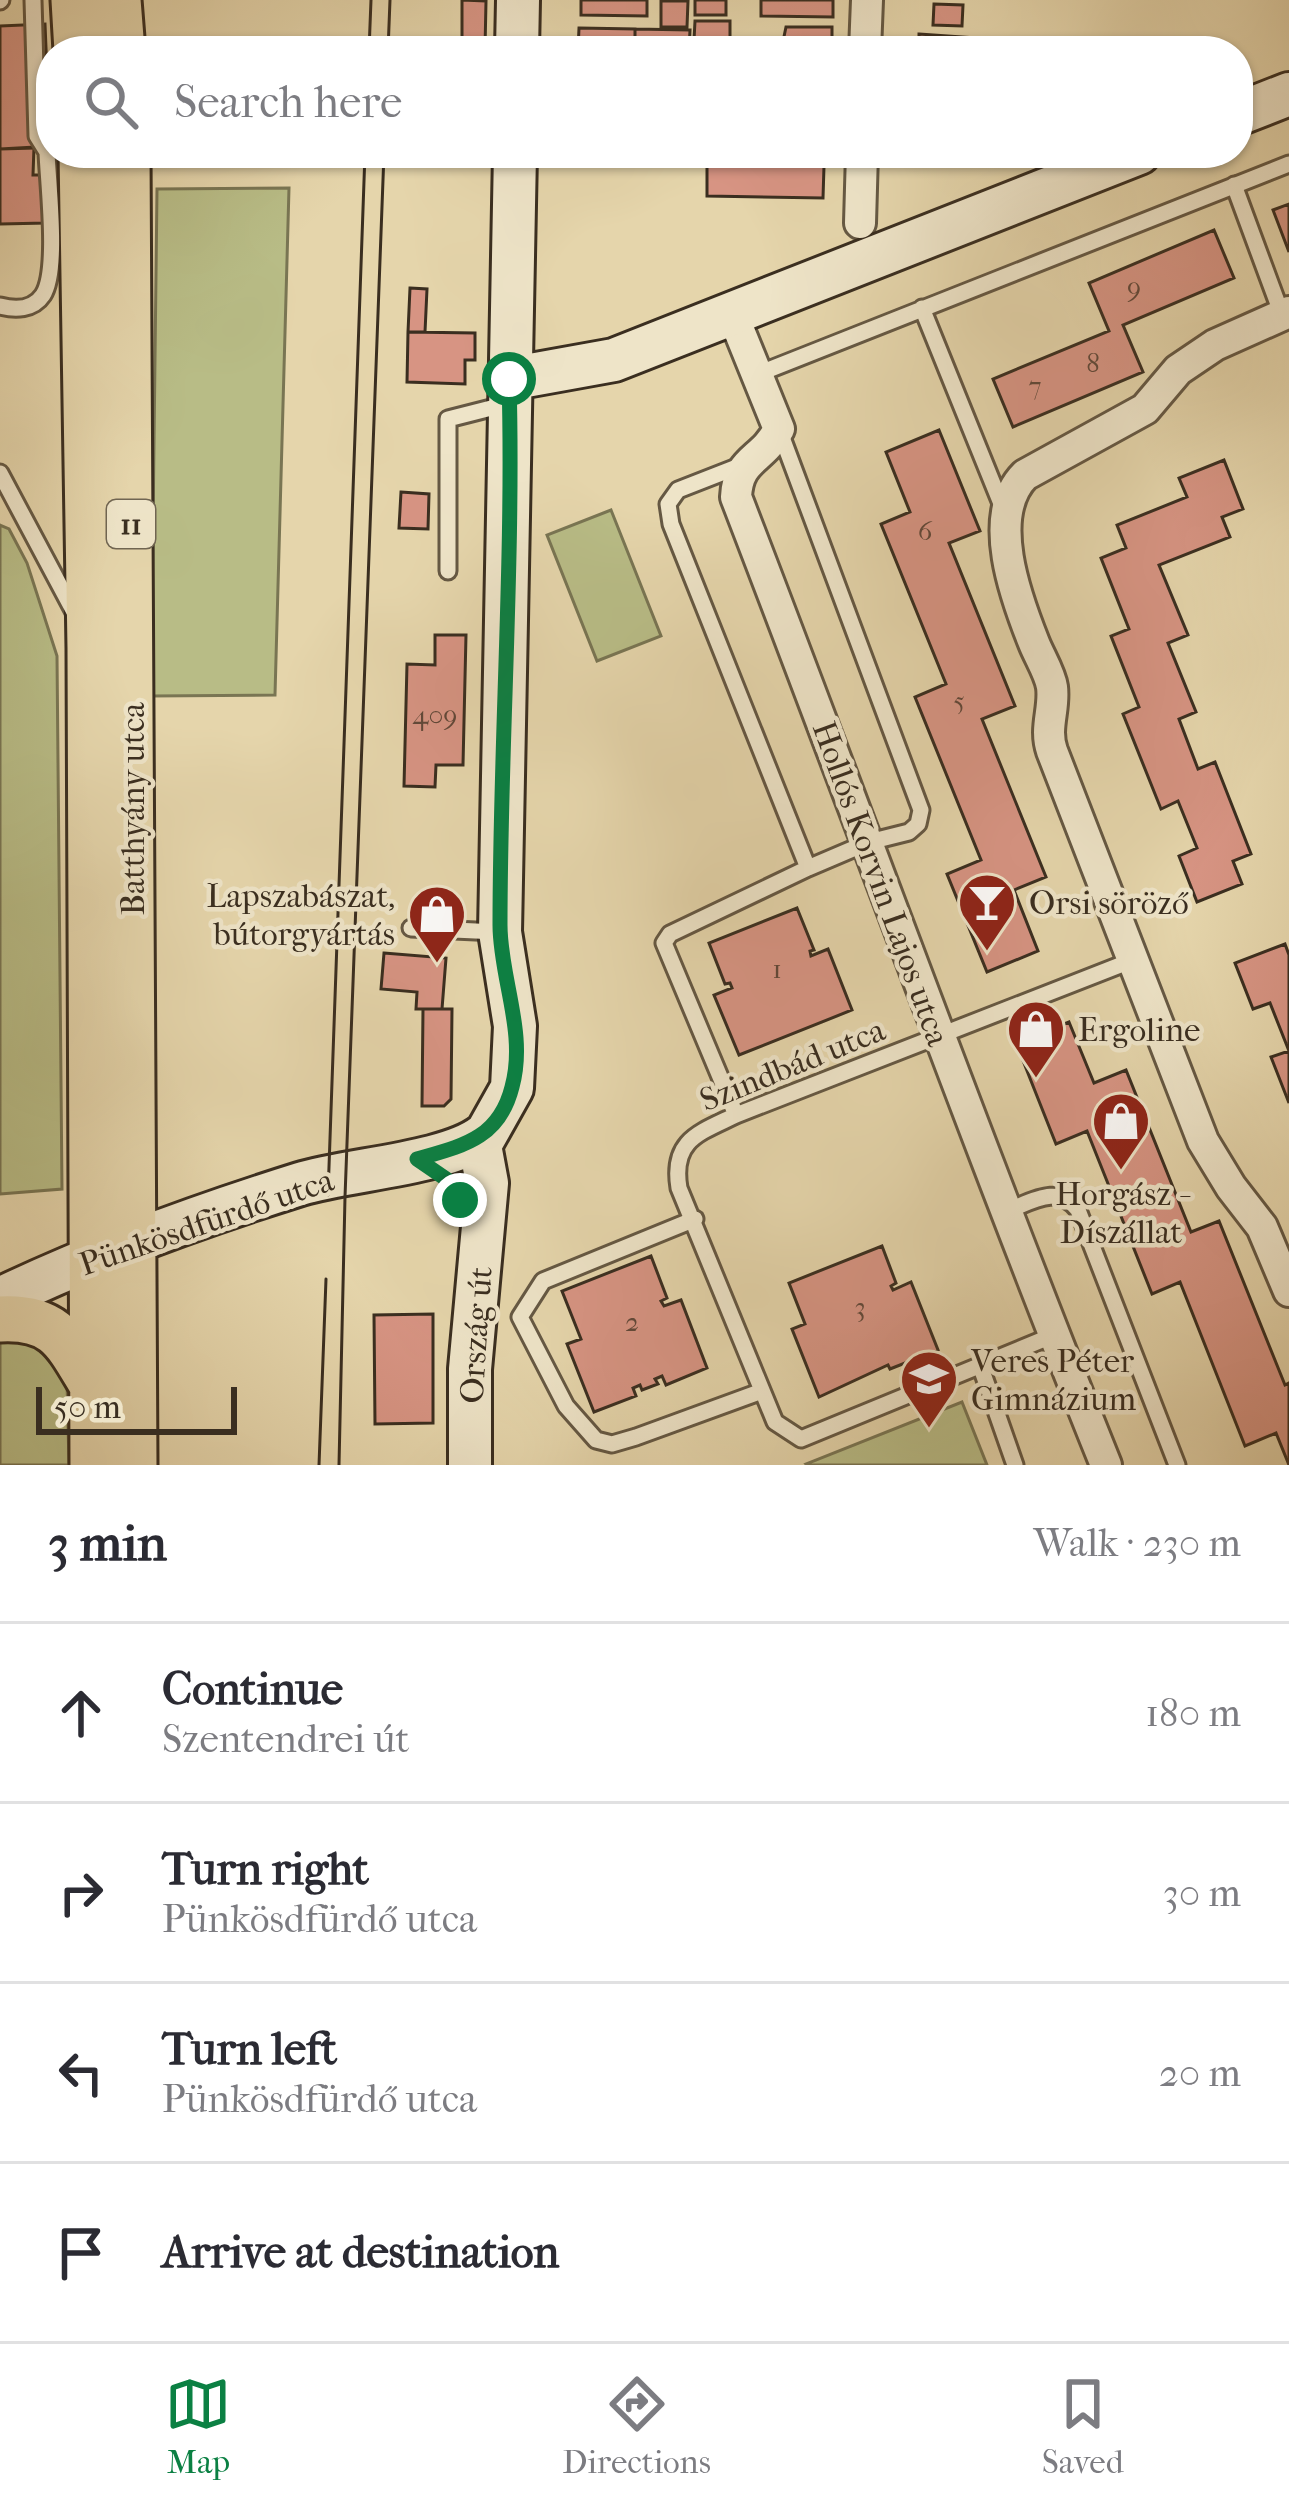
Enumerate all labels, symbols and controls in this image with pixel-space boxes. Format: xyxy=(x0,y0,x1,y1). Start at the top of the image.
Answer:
search box xyxy=(36,36,1253,168)
icon: search xyxy=(78,69,144,135)
text: Search here xyxy=(174,76,402,129)
house number: 9 xyxy=(1127,271,1141,303)
house number: 8 xyxy=(1086,347,1100,379)
route start xyxy=(482,352,536,406)
house number: 7 xyxy=(1028,370,1042,402)
road number: 11 xyxy=(107,500,155,548)
house number: 6 xyxy=(918,515,933,547)
house number: 5 xyxy=(953,685,965,717)
house number: 409 xyxy=(413,699,458,731)
street label: Batthyány utca xyxy=(114,702,153,916)
street label: Hollós Korvin Lajos utca xyxy=(804,716,958,1052)
bar icon: Orsi söröző xyxy=(956,871,1018,953)
place label: Lapszabászat, bútorgyártás xyxy=(207,877,395,954)
shop icon: Lapszabászat, bútorgyártás xyxy=(406,883,468,965)
place label: Orsi söröző xyxy=(1029,884,1189,923)
house number: 1 xyxy=(772,953,782,985)
shop icon: Ergoline xyxy=(1005,998,1067,1080)
street label: Szindbád utca xyxy=(694,1010,891,1120)
place label: Ergoline xyxy=(1078,1011,1200,1050)
shop icon: Horgász - Díszállat xyxy=(1090,1090,1152,1172)
street label: Pünkösdfürdő utca xyxy=(74,1160,340,1284)
route end xyxy=(433,1173,487,1227)
place label: Horgász - Díszállat xyxy=(1055,1175,1191,1252)
street label: Ország út xyxy=(452,1265,501,1405)
house number: 3 xyxy=(854,1291,866,1323)
house number: 2 xyxy=(625,1306,639,1338)
place label: Veres Péter Gimnázium xyxy=(970,1342,1137,1419)
school or university icon: Veres Péter Gimnázium xyxy=(898,1348,960,1430)
scale bar xyxy=(36,1381,237,1434)
text: 50 m xyxy=(54,1388,121,1427)
text: 3 min xyxy=(48,1513,167,1573)
text: Walk · 230 m xyxy=(1034,1520,1241,1566)
text: Continue xyxy=(162,1663,343,1716)
icon: ahead xyxy=(48,1680,114,1746)
text: 180 m xyxy=(1145,1690,1241,1736)
text: Szentendrei út xyxy=(162,1716,409,1762)
text: Turn right xyxy=(162,1843,369,1896)
icon: right xyxy=(48,1860,114,1926)
text: 30 m xyxy=(1163,1870,1241,1916)
text: Pünkösdfürdő utca xyxy=(162,1896,477,1942)
text: Turn left xyxy=(162,2023,337,2076)
icon: left xyxy=(48,2040,114,2106)
text: 20 m xyxy=(1159,2050,1241,2096)
text: Pünkösdfürdő utca xyxy=(162,2076,477,2122)
icon: arrive xyxy=(48,2220,114,2286)
text: Arrive at destination xyxy=(162,2226,559,2279)
tab: Map xyxy=(165,2371,231,2482)
tab: Directions xyxy=(562,2371,711,2482)
tab: Saved xyxy=(1042,2371,1124,2482)

